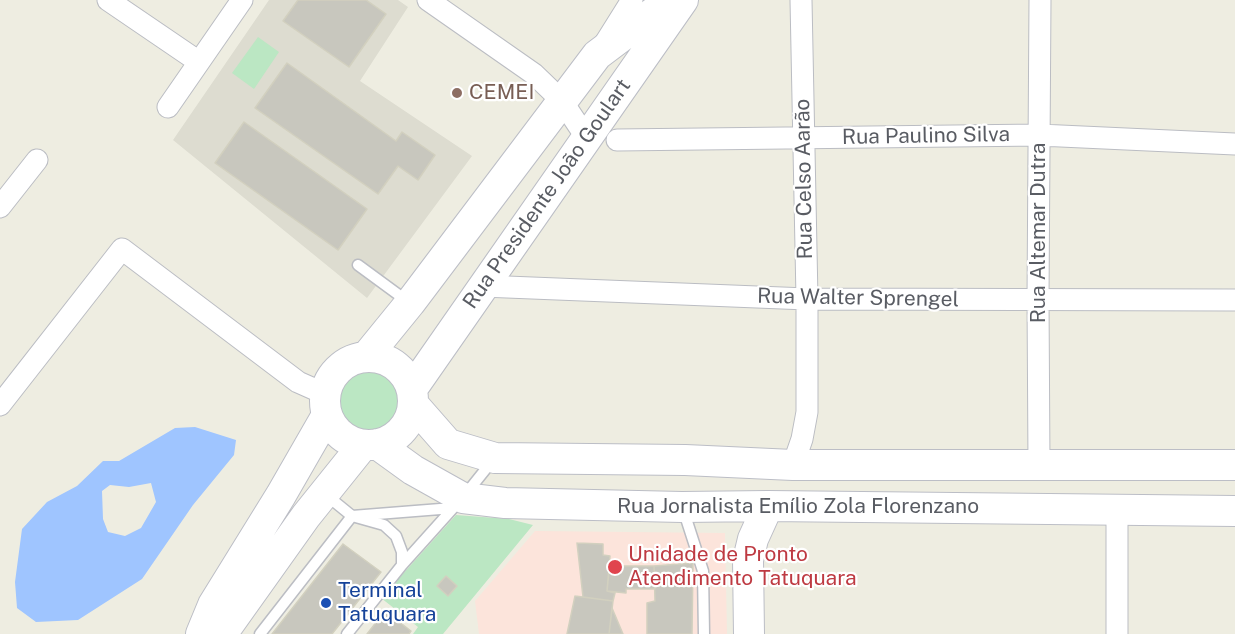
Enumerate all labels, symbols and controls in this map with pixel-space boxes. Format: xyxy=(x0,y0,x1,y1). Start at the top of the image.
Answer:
street label: Rua Presidente João Goulart xyxy=(458,74,636,314)
place label: CEMEI xyxy=(469,80,534,106)
marker: CEMEI xyxy=(450,86,464,100)
street label: Rua Celso Aarão xyxy=(790,98,818,260)
street label: Rua Paulino Silva xyxy=(842,122,1010,150)
street label: Rua Altemar Dutra xyxy=(1026,143,1052,323)
street label: Rua Walter Sprengel xyxy=(757,284,959,312)
street label: Rua Jornalista Emílio Zola Florenzano xyxy=(617,494,979,520)
place label: Unidade de Pronto Atendimento Tatuquara xyxy=(628,542,857,592)
marker: Unidade de Pronto Atendimento Tatuquara xyxy=(606,558,624,576)
place label: Terminal Tatuquara xyxy=(338,578,436,628)
marker: Terminal Tatuquara xyxy=(319,596,333,610)

